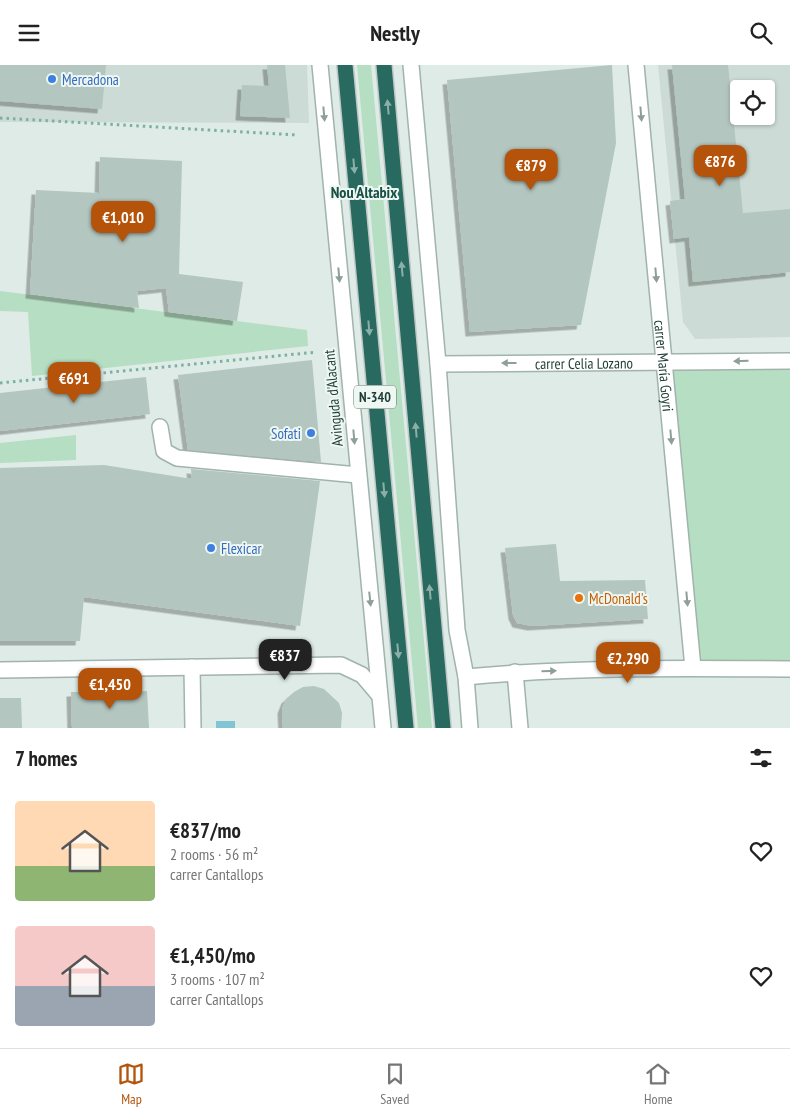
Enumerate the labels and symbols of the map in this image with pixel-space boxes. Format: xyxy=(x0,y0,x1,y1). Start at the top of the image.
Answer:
place label: Mercadona xyxy=(62,70,119,89)
marker: Mercadona xyxy=(46,73,58,85)
one-way arrow xyxy=(384,98,392,114)
one-way arrow xyxy=(321,106,329,122)
one-way arrow xyxy=(637,106,645,122)
pin: €876 xyxy=(690,145,750,187)
pin: €879 xyxy=(501,149,561,191)
one-way arrow xyxy=(351,158,359,174)
district label: Nou Altabix xyxy=(331,182,397,202)
pin: €1,010 xyxy=(82,201,164,243)
one-way arrow xyxy=(398,260,406,276)
one-way arrow xyxy=(336,268,344,284)
one-way arrow xyxy=(652,268,660,284)
street label: carrer María Goyri xyxy=(651,319,678,412)
one-way arrow xyxy=(365,320,373,336)
street label: Avinguda d'Alacant xyxy=(319,349,347,447)
street label: carrer Celia Lozano xyxy=(535,353,633,373)
one-way arrow xyxy=(733,358,749,366)
one-way arrow xyxy=(501,359,517,367)
pin: €691 xyxy=(44,361,104,404)
road number: N-340 xyxy=(354,386,396,409)
one-way arrow xyxy=(412,422,420,438)
place label: Sofati xyxy=(271,424,301,443)
marker: Sofati xyxy=(305,427,317,439)
one-way arrow xyxy=(350,429,358,445)
one-way arrow xyxy=(667,429,675,445)
one-way arrow xyxy=(380,482,388,498)
place label: Flexicar xyxy=(221,539,262,558)
marker: Flexicar xyxy=(205,542,217,554)
one-way arrow xyxy=(426,584,434,600)
place label: McDonald's xyxy=(589,589,648,608)
one-way arrow xyxy=(366,591,374,607)
one-way arrow xyxy=(683,591,691,607)
marker: McDonald's xyxy=(573,592,585,604)
pin: €837 xyxy=(255,639,315,681)
pin: €2,290 xyxy=(587,641,669,684)
one-way arrow xyxy=(395,644,403,660)
pin: €1,450 xyxy=(69,667,151,710)
one-way arrow xyxy=(542,667,558,675)

